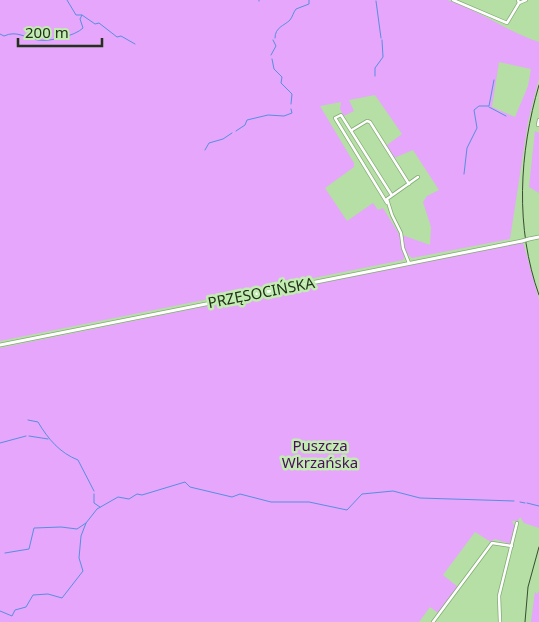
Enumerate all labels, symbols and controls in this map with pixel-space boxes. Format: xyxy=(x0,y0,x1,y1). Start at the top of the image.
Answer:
scale bar xyxy=(18,15,101,47)
text: 200 m xyxy=(25,22,69,42)
street label: PRZĘSOCIŃSKA xyxy=(206,272,316,312)
park label: Puszcza Wkrzańska xyxy=(282,435,358,472)

